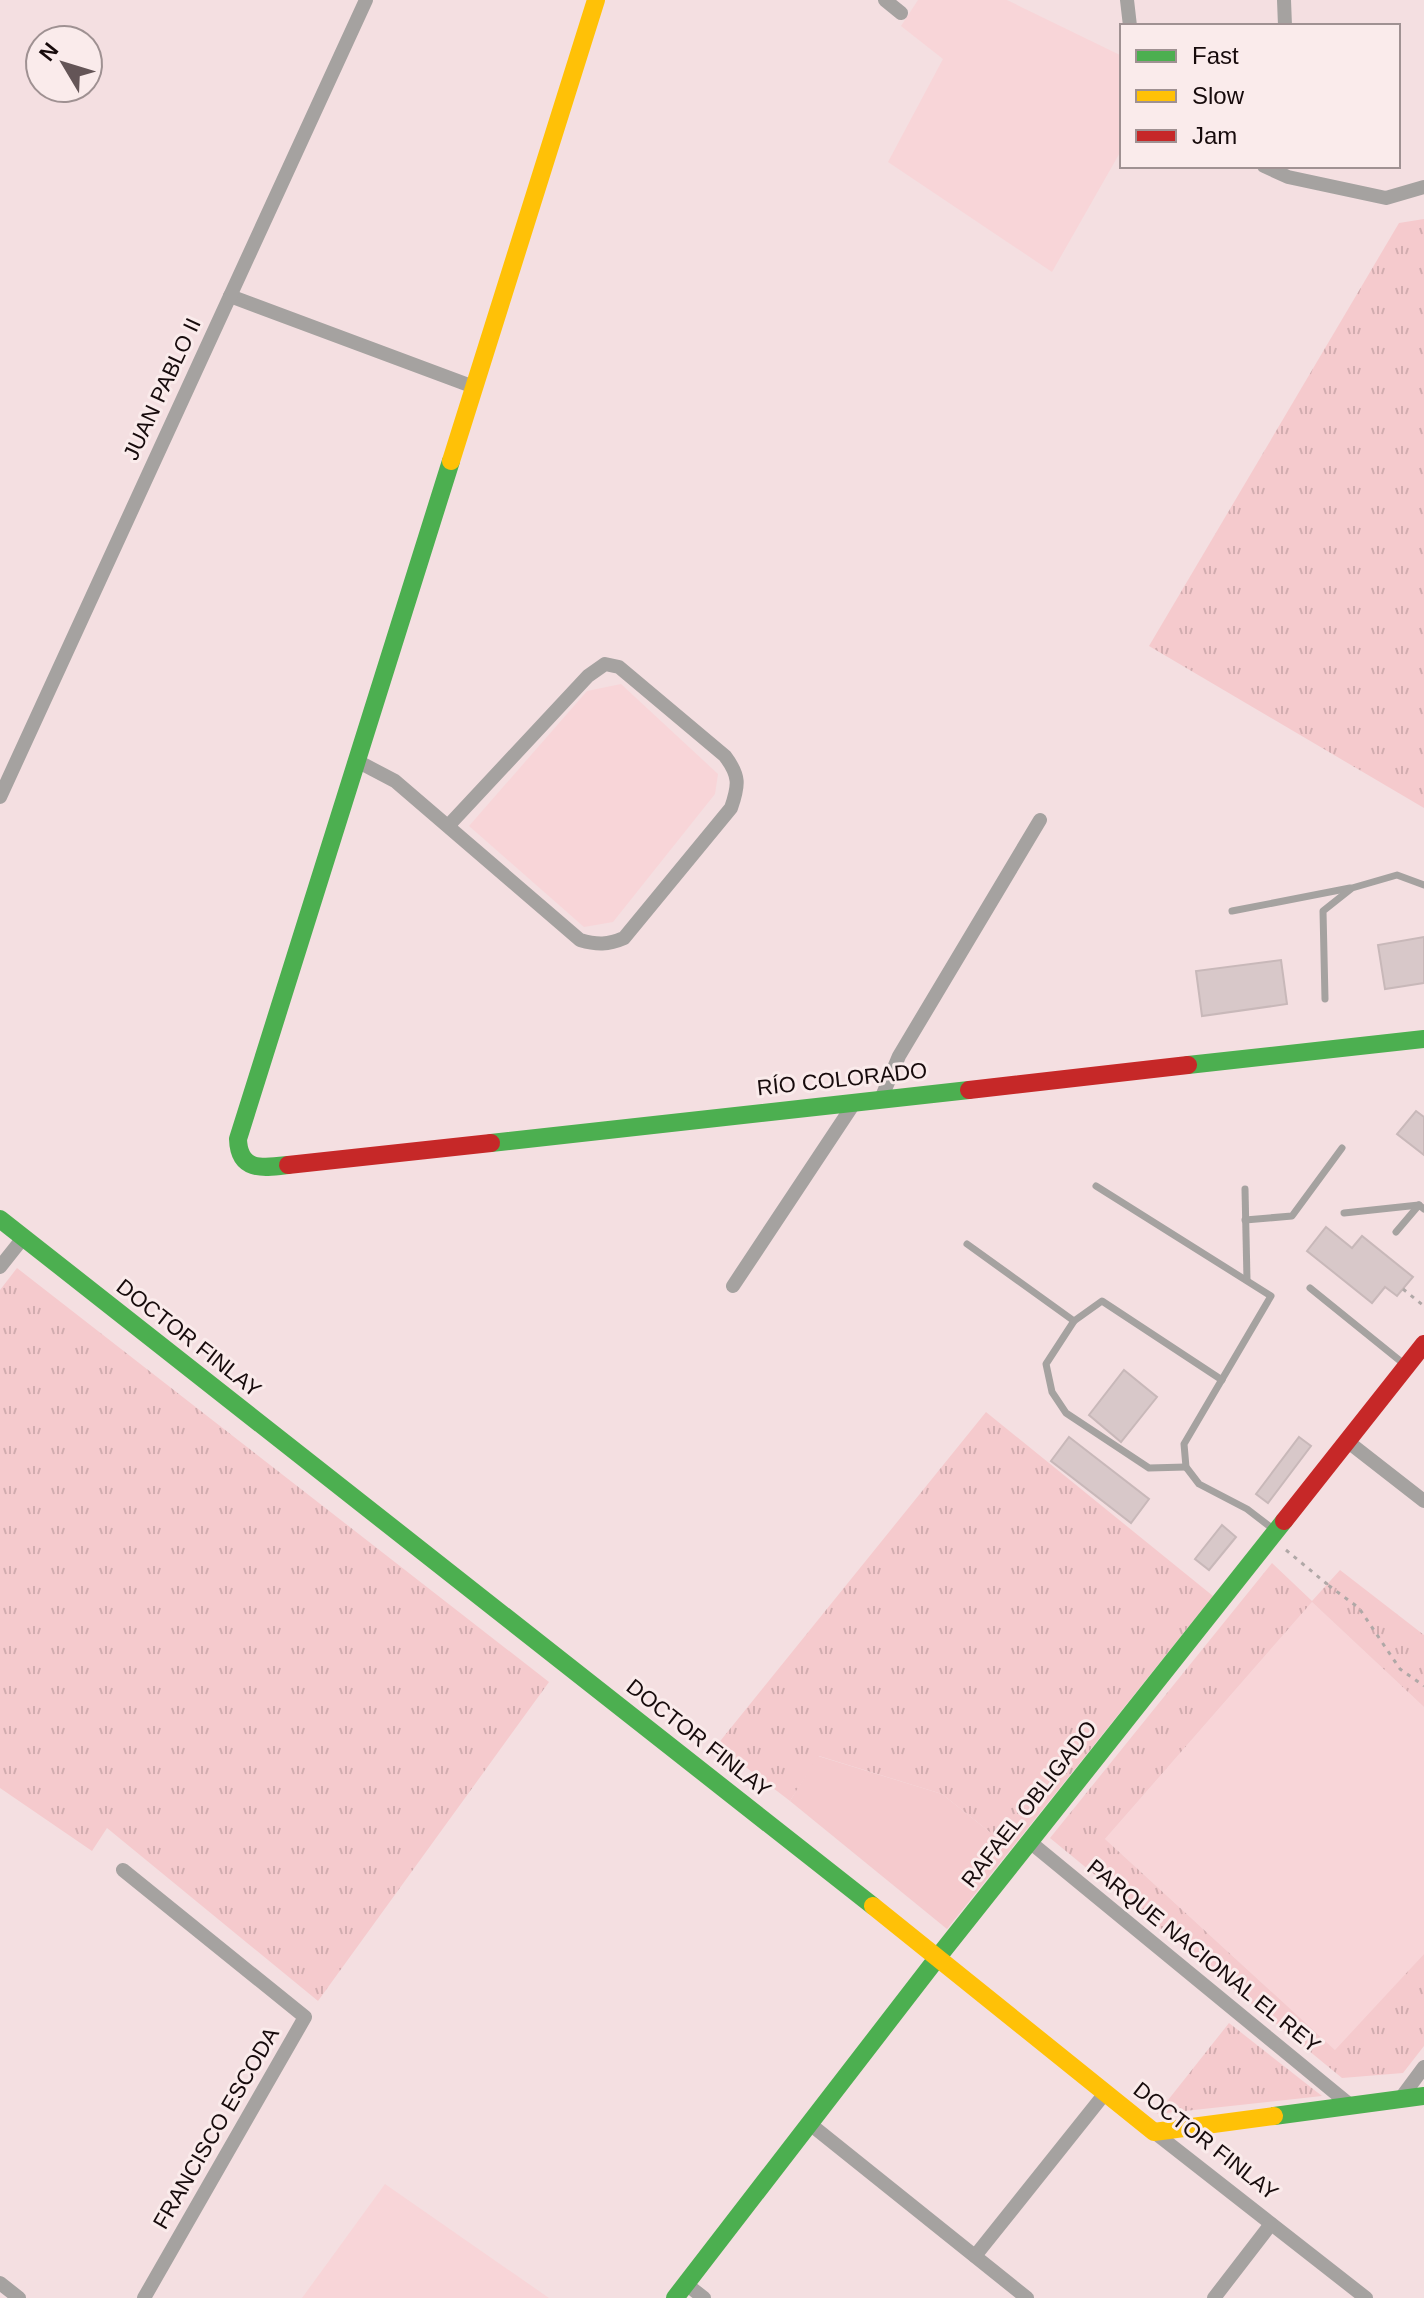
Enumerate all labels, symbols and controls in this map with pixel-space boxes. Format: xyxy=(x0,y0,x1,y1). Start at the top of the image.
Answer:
north arrow xyxy=(24,24,104,104)
legend xyxy=(1120,24,1400,168)
text: N xyxy=(34,38,63,66)
text: Fast xyxy=(1192,42,1239,69)
text: Slow xyxy=(1192,82,1245,109)
text: Jam xyxy=(1192,122,1237,149)
street label: JUAN PABLO II xyxy=(118,314,206,464)
street label: RÍO COLORADO xyxy=(756,1058,928,1100)
street label: DOCTOR FINLAY xyxy=(112,1274,266,1402)
street label: DOCTOR FINLAY xyxy=(622,1674,776,1802)
street label: RAFAEL OBLIGADO xyxy=(956,1716,1102,1892)
street label: PARQUE NACIONAL EL REY xyxy=(1082,1854,1326,2058)
street label: FRANCISCO ESCODA xyxy=(148,2022,284,2233)
street label: DOCTOR FINLAY xyxy=(1129,2077,1283,2205)

